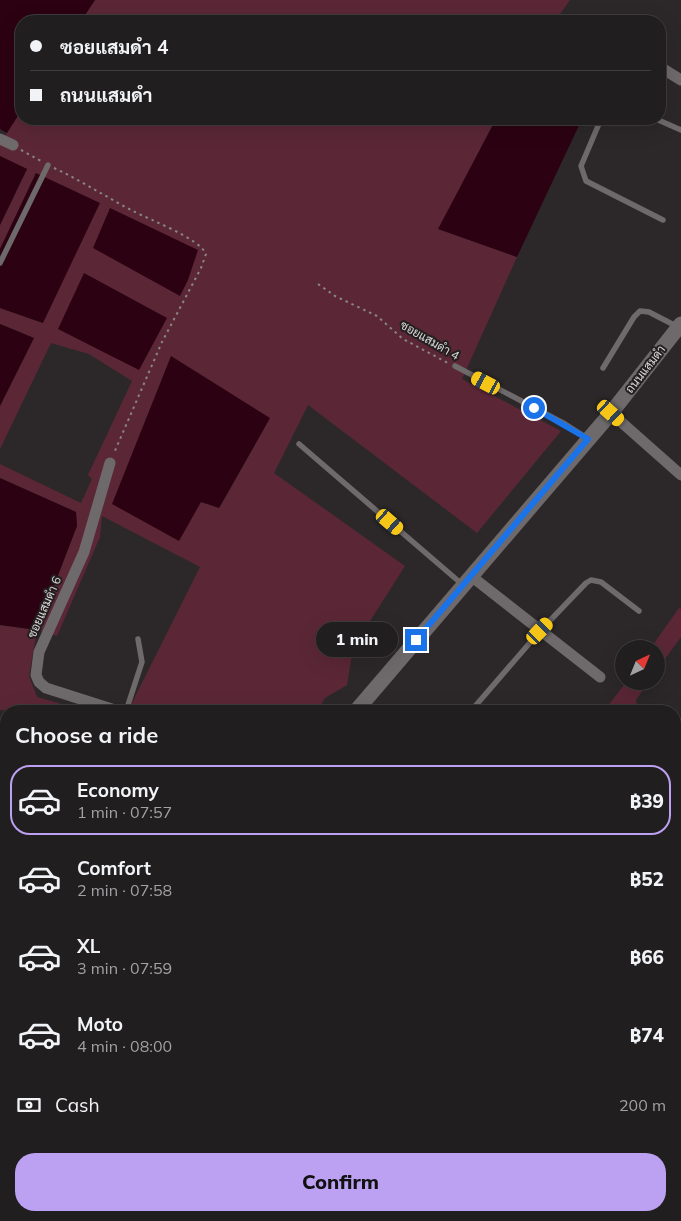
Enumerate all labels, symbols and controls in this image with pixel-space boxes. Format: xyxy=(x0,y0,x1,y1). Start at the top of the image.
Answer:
text: ซอยแสมดำ 4 xyxy=(60,35,168,59)
text: ถนนแสมดำ xyxy=(60,83,153,107)
street label: ซอยแสมดำ 4 xyxy=(398,317,462,363)
street label: ถนนแสมดำ xyxy=(622,342,668,396)
car xyxy=(469,369,502,397)
route start xyxy=(523,397,545,419)
car xyxy=(594,397,627,429)
car xyxy=(373,506,406,538)
street label: ซอยแสมดำ 6 xyxy=(24,574,64,640)
car xyxy=(524,615,555,647)
callout: 1 min xyxy=(316,622,398,658)
text: 1 min xyxy=(336,629,378,649)
route end xyxy=(405,629,427,651)
north arrow xyxy=(615,640,665,690)
map controls xyxy=(615,640,665,690)
text: Choose a ride xyxy=(15,721,158,749)
icon: car xyxy=(17,778,62,823)
text: Economy xyxy=(77,778,159,802)
text: ฿39 xyxy=(630,789,664,813)
text: 1 min · 07:57 xyxy=(77,802,172,822)
icon: car xyxy=(17,856,62,901)
text: Comfort xyxy=(77,856,151,880)
text: ฿52 xyxy=(630,867,664,891)
text: 2 min · 07:58 xyxy=(77,880,172,900)
icon: car xyxy=(17,934,62,979)
text: XL xyxy=(77,934,100,958)
text: ฿66 xyxy=(630,945,664,969)
text: 3 min · 07:59 xyxy=(77,958,172,978)
icon: car xyxy=(17,1012,62,1057)
text: Moto xyxy=(77,1012,123,1036)
text: ฿74 xyxy=(630,1023,664,1047)
text: 4 min · 08:00 xyxy=(77,1036,172,1056)
icon: cash xyxy=(15,1091,43,1119)
text: Cash xyxy=(55,1093,100,1117)
text: 200 m xyxy=(619,1095,666,1115)
button: Confirm xyxy=(15,1153,666,1211)

